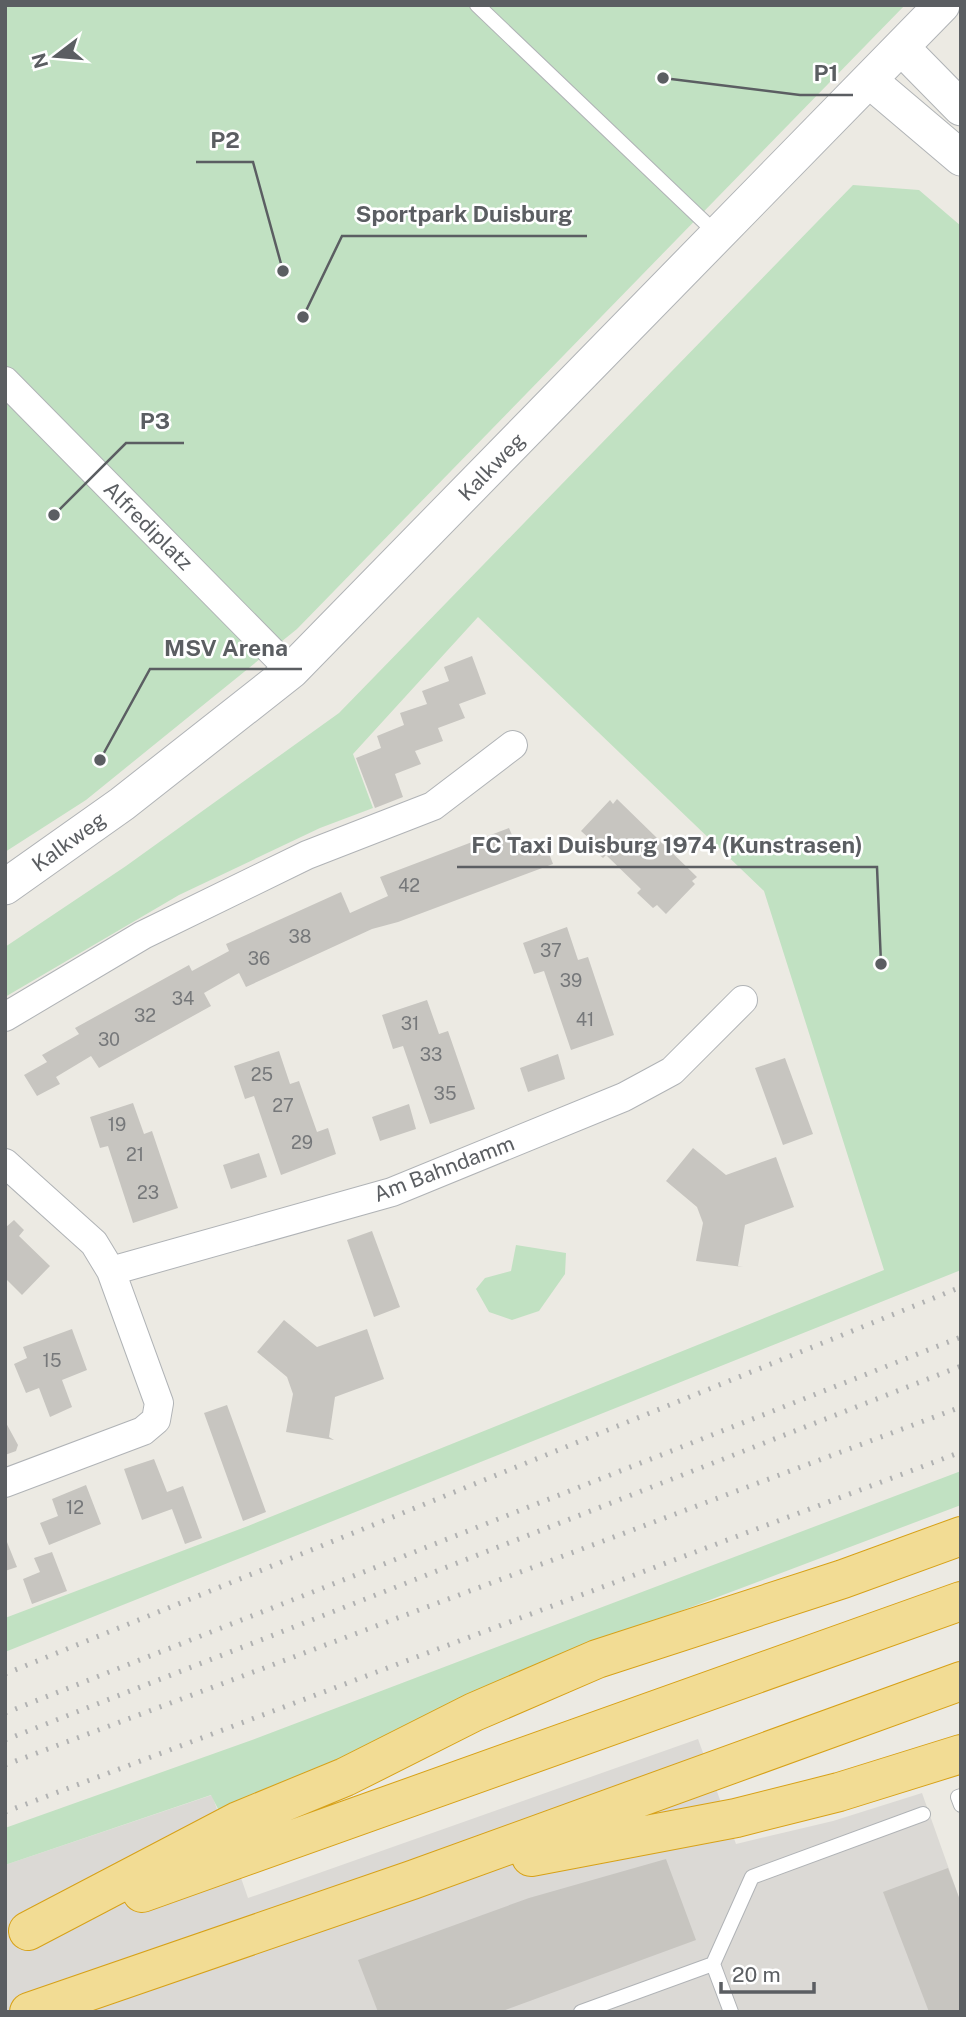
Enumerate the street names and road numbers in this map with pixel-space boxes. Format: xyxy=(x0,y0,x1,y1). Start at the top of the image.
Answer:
street label: Kalkweg xyxy=(453,427,530,506)
street label: Alfrediplatz xyxy=(99,476,198,575)
street label: Kalkweg xyxy=(27,806,110,877)
street label: Am Bahndamm xyxy=(370,1130,518,1207)

